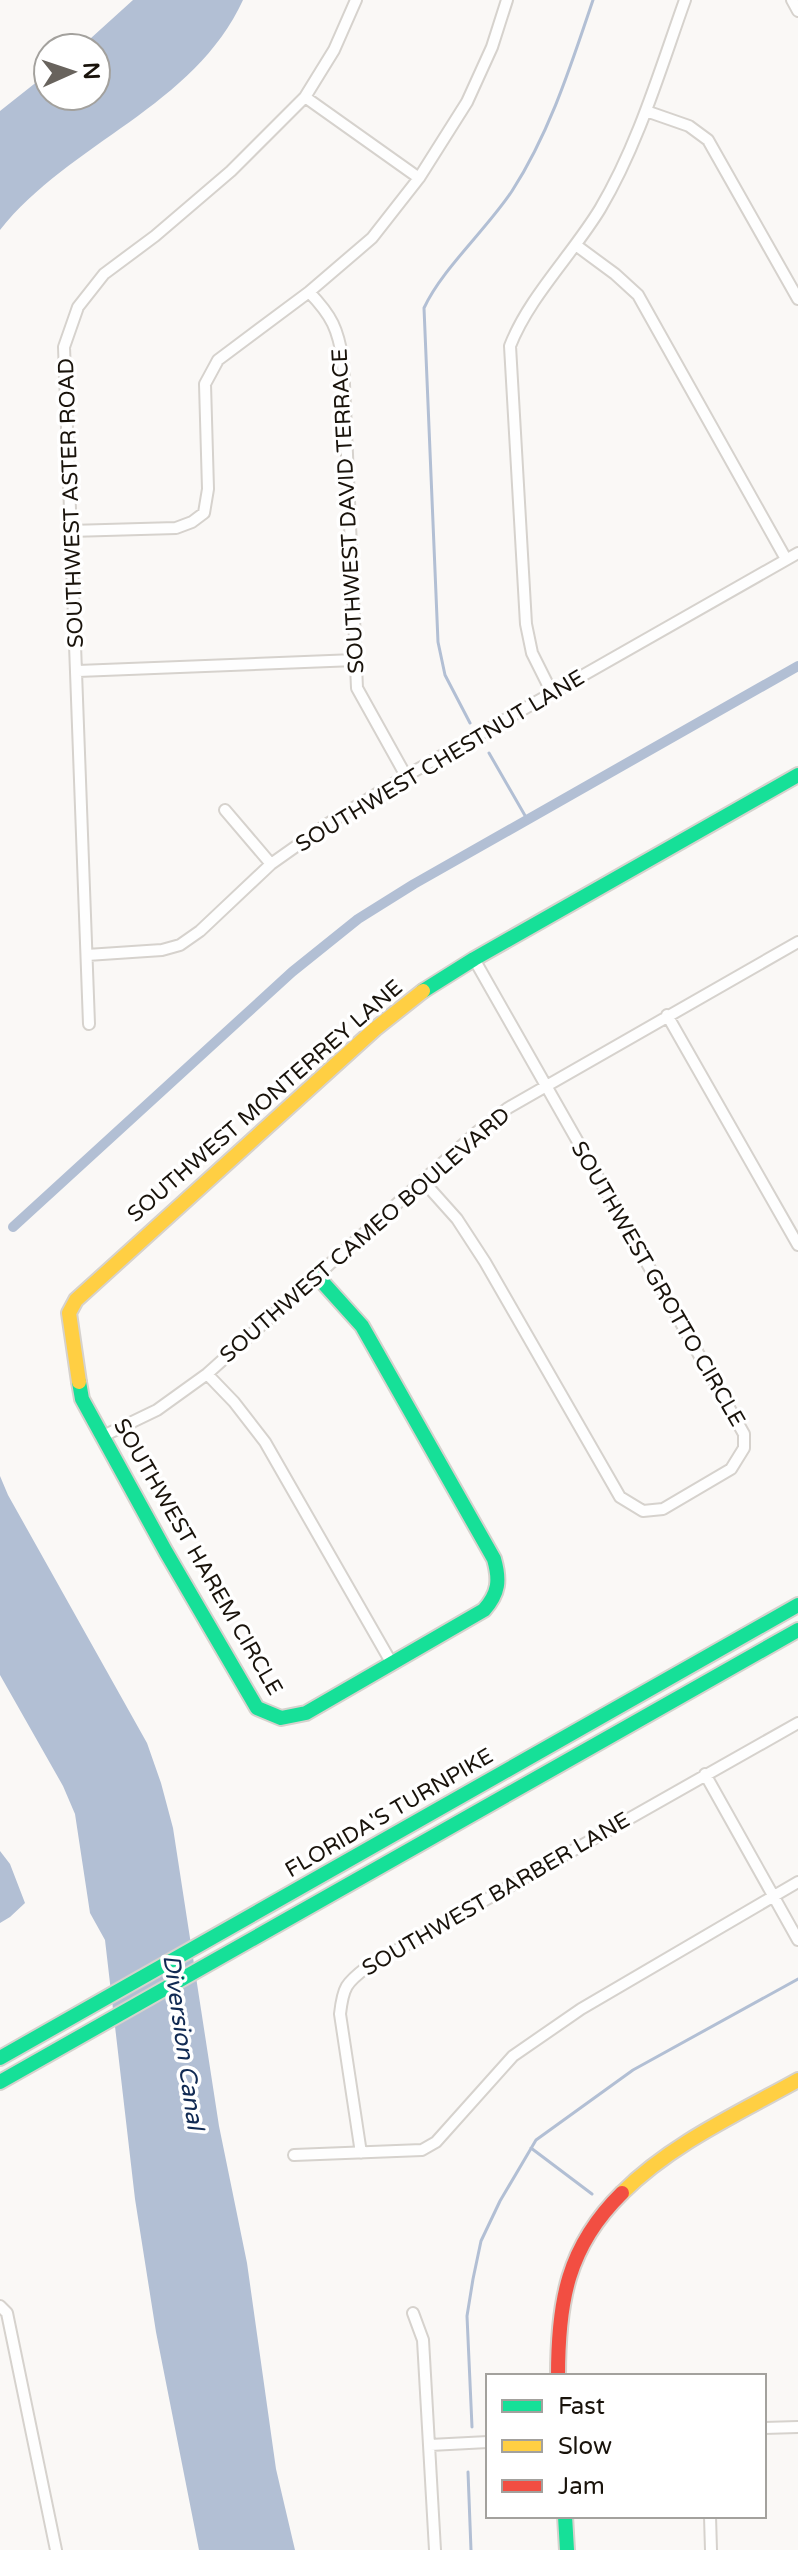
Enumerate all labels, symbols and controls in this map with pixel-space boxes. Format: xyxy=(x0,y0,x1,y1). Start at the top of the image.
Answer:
north arrow xyxy=(32,32,112,112)
text: N xyxy=(78,62,104,81)
street label: SOUTHWEST DAVID TERRACE xyxy=(326,348,370,674)
street label: SOUTHWEST ASTER ROAD xyxy=(53,357,89,649)
street label: SOUTHWEST CHESTNUT LANE xyxy=(291,664,589,858)
street label: SOUTHWEST MONTERREY LANE xyxy=(122,974,408,1228)
street label: SOUTHWEST CAMEO BOULEVARD xyxy=(215,1102,515,1368)
street label: SOUTHWEST GROTTO CIRCLE xyxy=(566,1137,750,1431)
street label: SOUTHWEST HAREM CIRCLE xyxy=(108,1414,288,1700)
street label: FLORIDA'S TURNPIKE xyxy=(280,1743,498,1883)
street label: SOUTHWEST BARBER LANE xyxy=(358,1807,634,1981)
water label: Diversion Canal xyxy=(156,1953,210,2134)
legend xyxy=(486,2374,766,2518)
text: Fast xyxy=(558,2392,605,2421)
text: Slow xyxy=(558,2432,612,2461)
text: Jam xyxy=(558,2472,605,2501)

